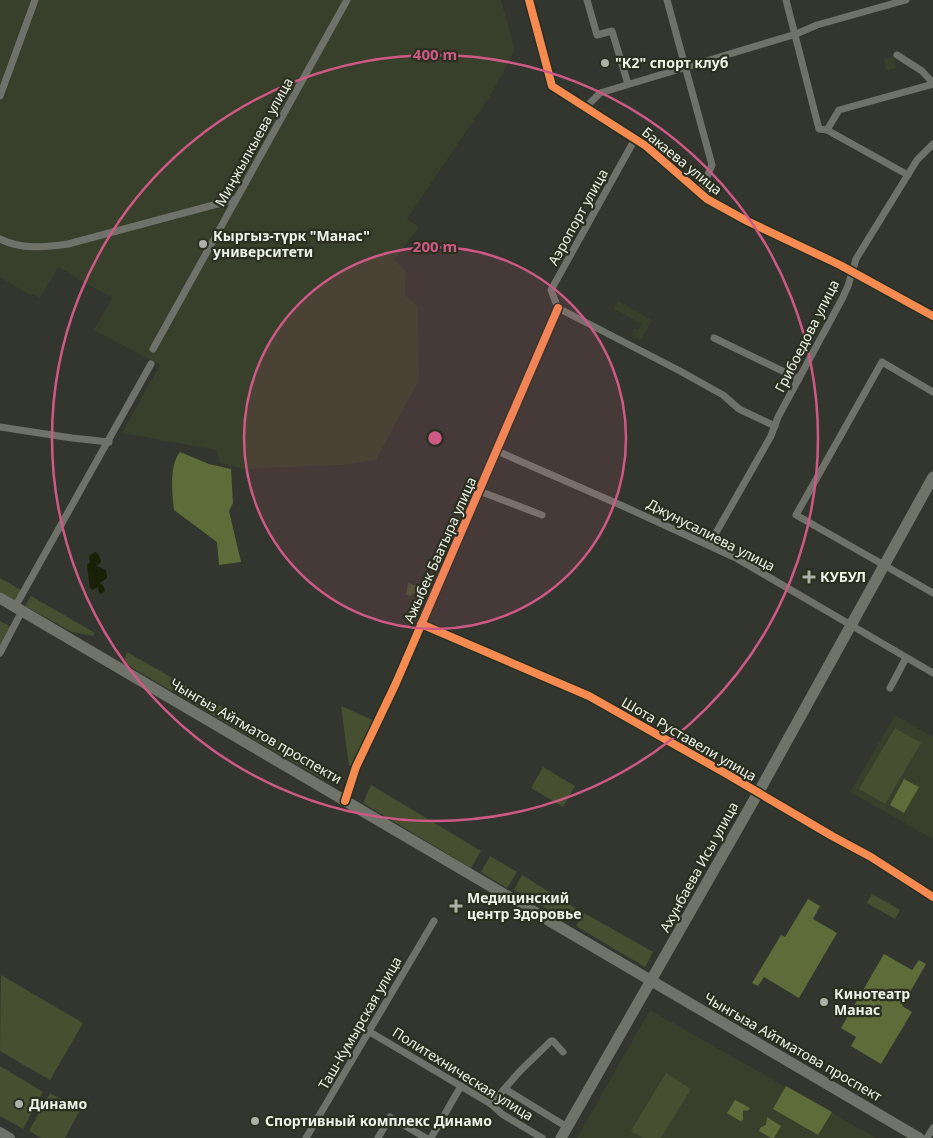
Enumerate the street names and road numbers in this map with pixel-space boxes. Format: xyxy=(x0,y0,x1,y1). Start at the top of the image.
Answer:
street label: Миңжылкыева улица xyxy=(210,74,297,210)
street label: Бакаева улица xyxy=(638,122,726,199)
street label: Аэропорт улица xyxy=(543,165,612,268)
street label: Грибоедова улица xyxy=(770,276,843,395)
street label: Ажыбек Баатыра улица xyxy=(399,474,480,626)
street label: Джунусалиева улица xyxy=(644,494,779,575)
street label: Чынгыз Айтматов проспекти xyxy=(167,673,346,788)
street label: Шота Руставели улица xyxy=(618,692,760,785)
street label: Ахунбаева Исы улица xyxy=(655,798,742,935)
street label: Таш-Кумырская улица xyxy=(314,953,406,1093)
street label: Чынгыза Айтматова проспект xyxy=(701,988,886,1106)
street label: Политехническая улица xyxy=(389,1022,537,1125)

